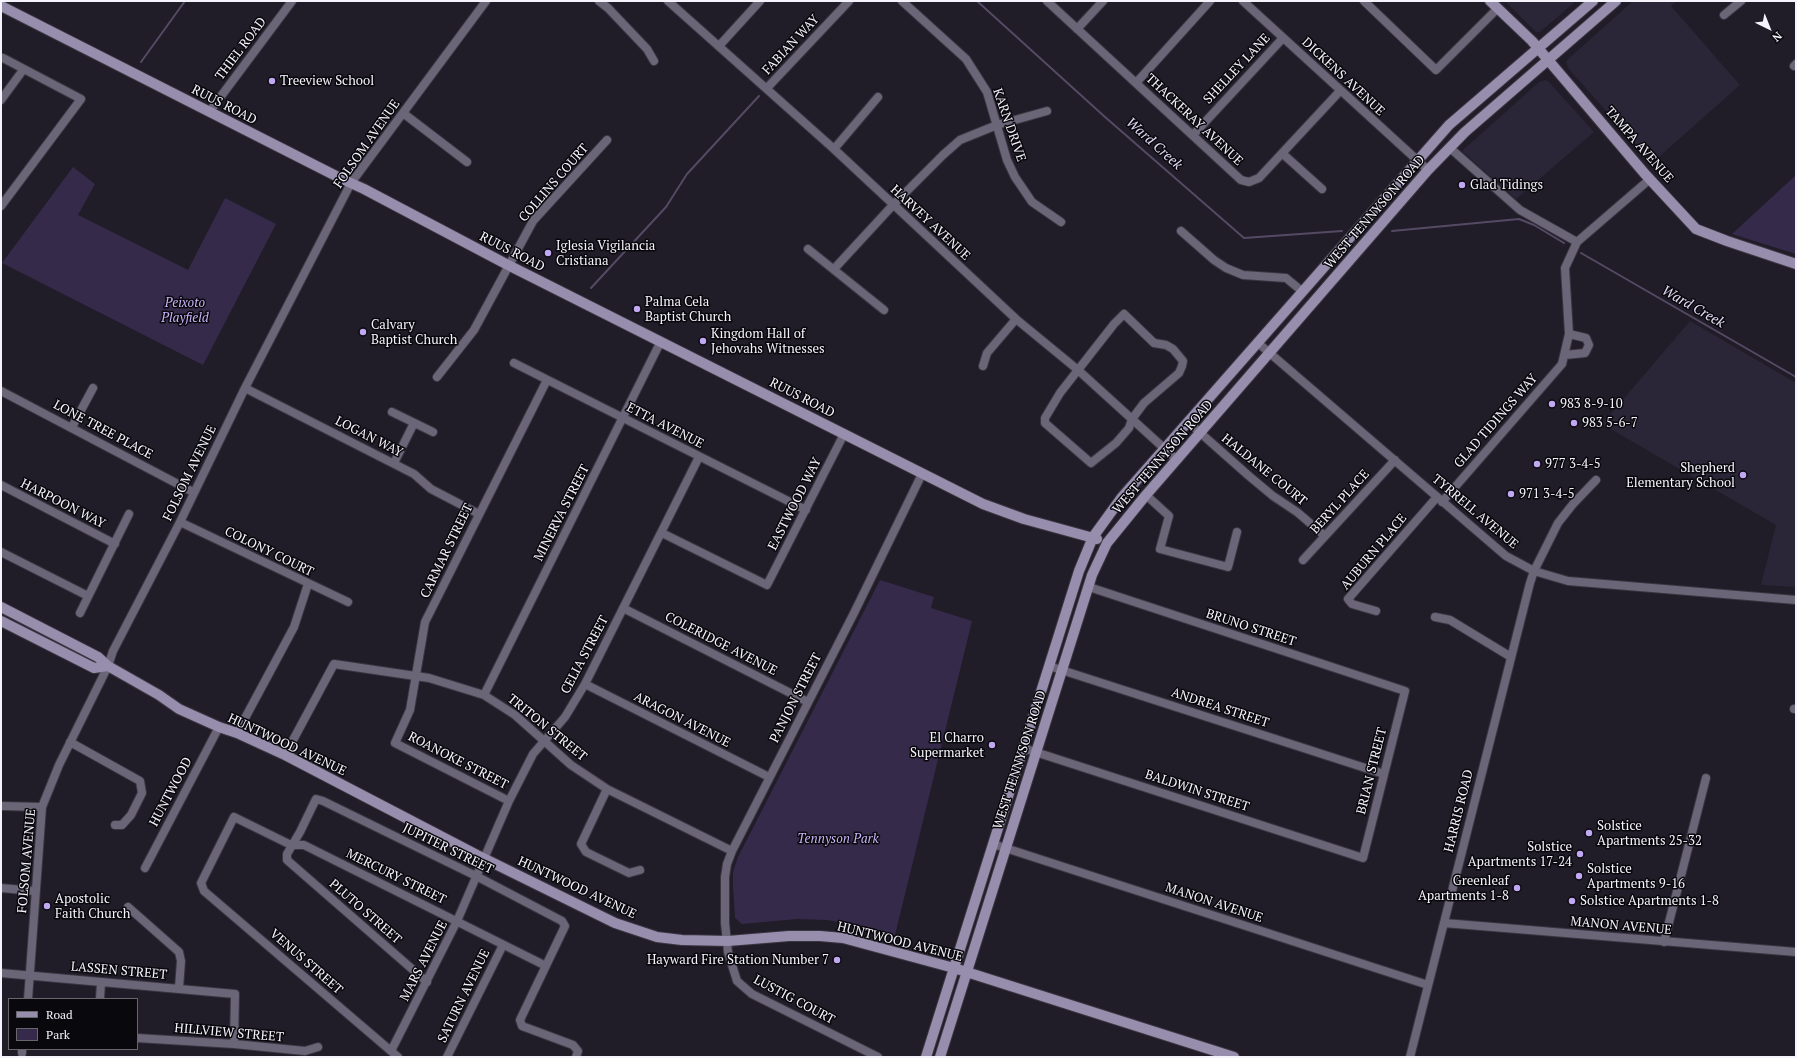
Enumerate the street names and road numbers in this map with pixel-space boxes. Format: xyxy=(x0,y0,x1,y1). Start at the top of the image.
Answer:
street label: FABIAN WAY xyxy=(759,12,823,78)
street label: THIEL ROAD xyxy=(212,14,270,84)
street label: SHELLEY LANE xyxy=(1200,31,1274,107)
street label: DICKENS AVENUE xyxy=(1298,35,1388,119)
street label: THACKERAY AVENUE xyxy=(1142,71,1246,169)
street label: RUUS ROAD xyxy=(189,82,259,128)
street label: KARN DRIVE xyxy=(989,86,1029,164)
street label: FOLSOM AVENUE xyxy=(331,97,403,191)
street label: TAMPA AVENUE xyxy=(1602,104,1676,186)
street label: COLLINS COURT xyxy=(516,141,592,225)
street label: WEST TENNYSON ROAD xyxy=(1322,152,1428,272)
street label: HARVEY AVENUE xyxy=(887,182,973,264)
street label: RUUS ROAD xyxy=(477,229,547,275)
street label: GLAD TIDINGS WAY xyxy=(1451,371,1541,471)
street label: RUUS ROAD xyxy=(767,375,837,421)
street label: LONE TREE PLACE xyxy=(51,397,155,463)
street label: WEST TENNYSON ROAD xyxy=(1110,397,1216,517)
street label: ETTA AVENUE xyxy=(624,400,706,452)
street label: LOGAN WAY xyxy=(333,413,405,461)
street label: FOLSOM AVENUE xyxy=(160,423,220,523)
street label: HALDANE COURT xyxy=(1218,431,1310,509)
street label: EASTWOOD WAY xyxy=(765,455,825,553)
street label: MINERVA STREET xyxy=(531,462,593,564)
street label: BERYL PLACE xyxy=(1307,467,1373,537)
street label: TYRRELL AVENUE xyxy=(1429,471,1521,553)
street label: HARPOON WAY xyxy=(18,476,108,532)
street label: CARMAR STREET xyxy=(417,501,477,601)
street label: AUBURN PLACE xyxy=(1338,511,1410,593)
street label: COLONY COURT xyxy=(222,524,316,580)
street label: BRUNO STREET xyxy=(1204,606,1298,650)
street label: COLERIDGE AVENUE xyxy=(662,609,780,679)
street label: CELIA STREET xyxy=(558,613,612,697)
street label: PANJON STREET xyxy=(767,651,825,745)
street label: ANDREA STREET xyxy=(1169,685,1271,731)
street label: ARAGON AVENUE xyxy=(631,689,733,751)
street label: WEST TENNYSON ROAD xyxy=(990,689,1050,831)
street label: TRITON STREET xyxy=(504,691,590,765)
street label: HUNTWOOD AVENUE xyxy=(225,711,349,779)
street label: BRIAN STREET xyxy=(1354,726,1390,816)
street label: ROANOKE STREET xyxy=(405,729,511,793)
street label: HUNTWOOD xyxy=(146,755,196,829)
street label: BALDWIN STREET xyxy=(1143,767,1251,815)
street label: HARRIS ROAD xyxy=(1441,768,1477,854)
street label: FOLSOM AVENUE xyxy=(15,808,39,914)
street label: JUPITER STREET xyxy=(400,820,496,878)
street label: MERCURY STREET xyxy=(343,846,449,908)
street label: HUNTWOOD AVENUE xyxy=(515,854,639,922)
street label: PLUTO STREET xyxy=(326,876,404,948)
street label: MANON AVENUE xyxy=(1163,880,1265,926)
street label: MANON AVENUE xyxy=(1570,914,1672,938)
street label: MARS AVENUE xyxy=(397,918,451,1004)
street label: HUNTWOOD AVENUE xyxy=(836,919,964,965)
street label: VENUS STREET xyxy=(266,926,346,998)
street label: SATURN AVENUE xyxy=(435,947,493,1045)
street label: LASSEN STREET xyxy=(70,959,168,983)
street label: LUSTIG COURT xyxy=(751,972,837,1028)
street label: HILLVIEW STREET xyxy=(174,1020,284,1046)

